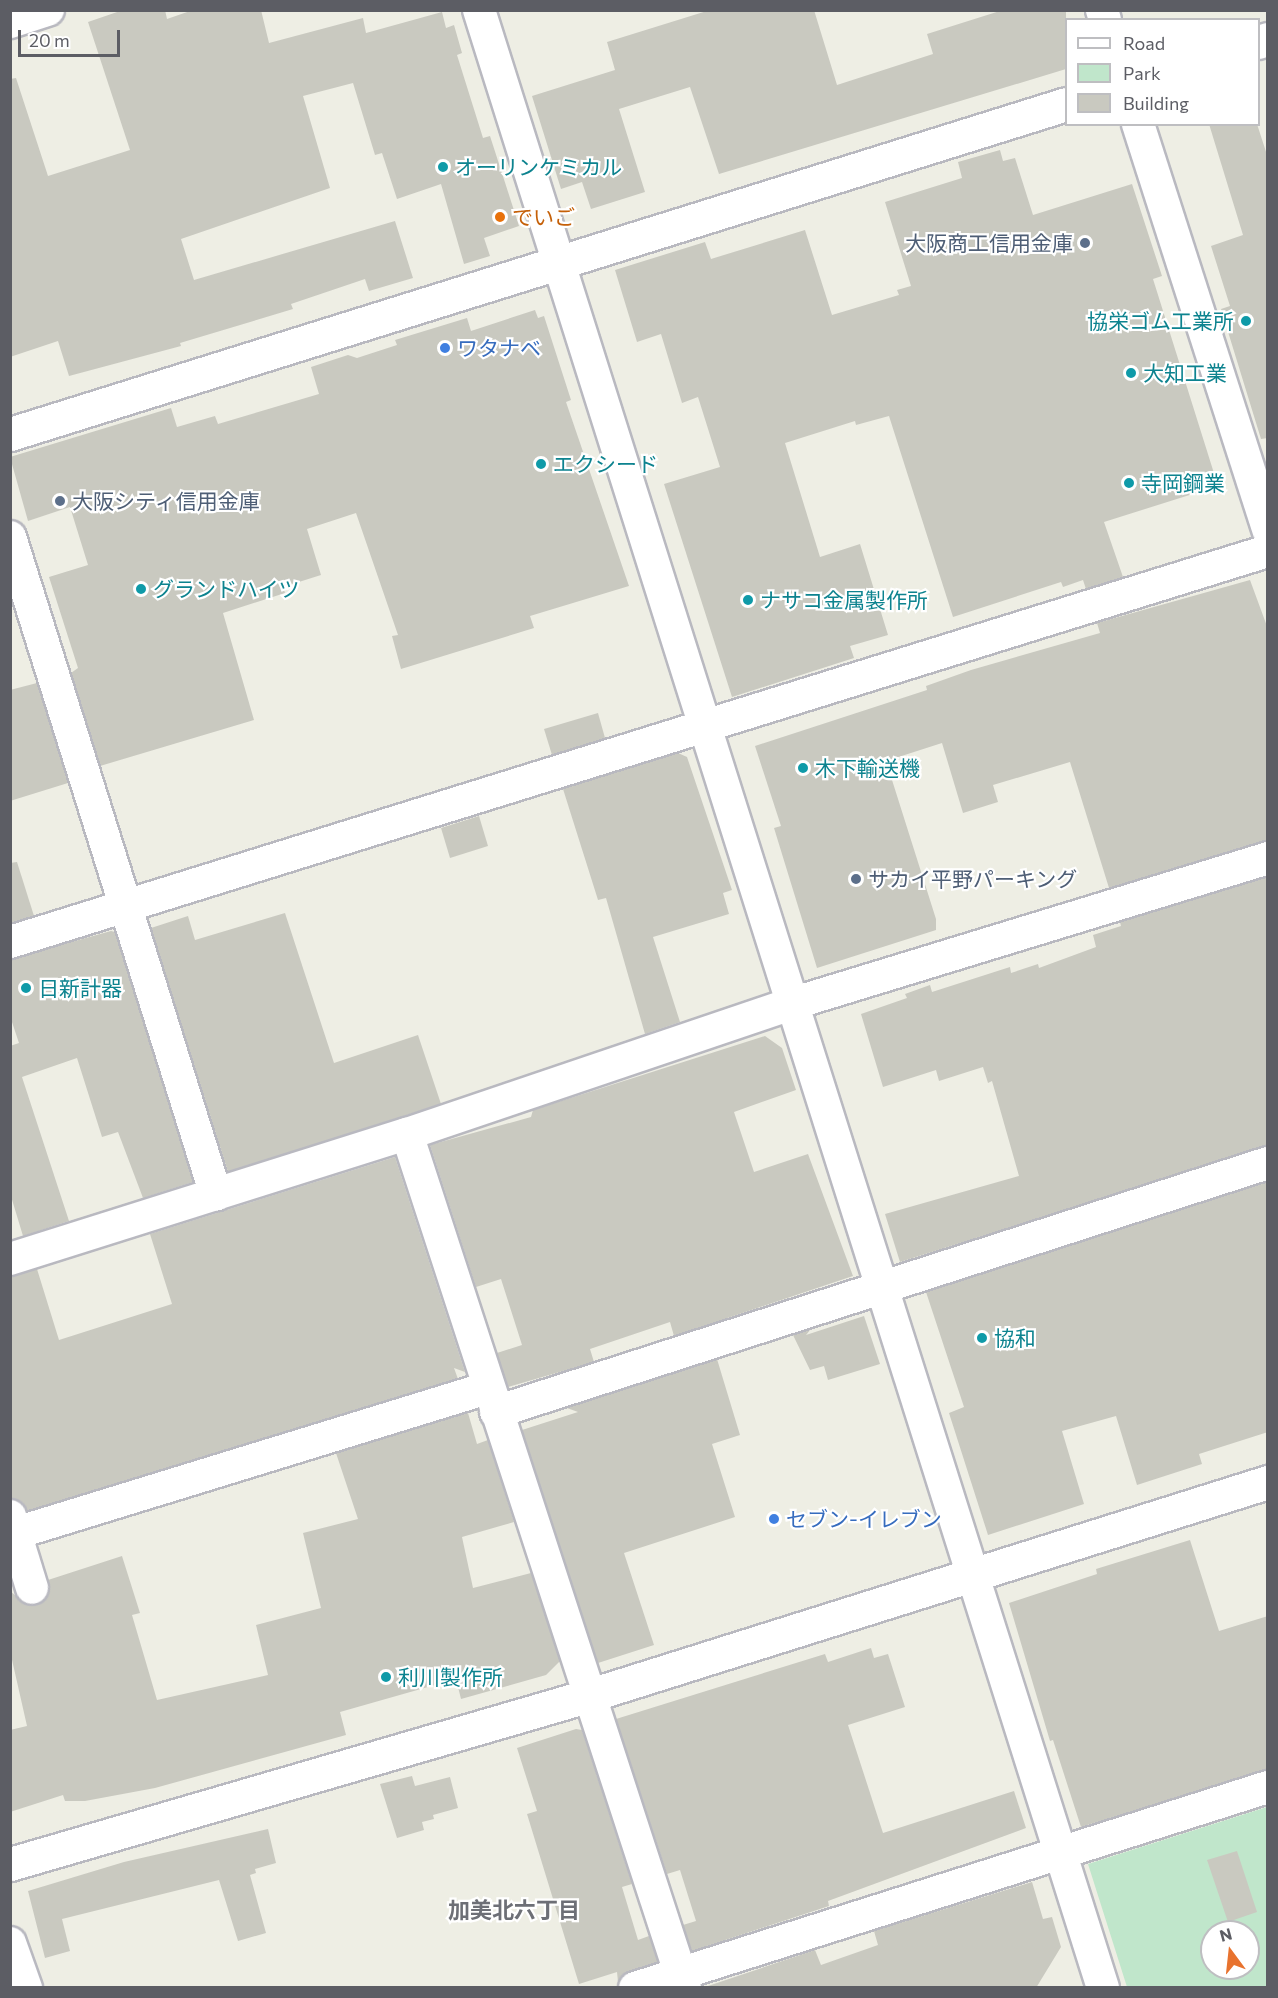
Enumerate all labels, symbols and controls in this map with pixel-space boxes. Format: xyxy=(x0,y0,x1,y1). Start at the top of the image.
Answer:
scale bar xyxy=(21,18,123,56)
legend xyxy=(1065,18,1260,126)
text: 20 m xyxy=(29,29,70,51)
text: Road xyxy=(1123,32,1165,54)
text: Park xyxy=(1123,62,1161,84)
text: Building xyxy=(1123,92,1189,114)
place label: オーリンケミカル xyxy=(455,154,623,180)
marker: オーリンケミカル xyxy=(436,160,450,174)
place label: でいご xyxy=(512,204,575,230)
marker: でいご xyxy=(493,210,507,224)
place label: 大阪商工信用金庫 xyxy=(905,230,1073,256)
marker: 大阪商工信用金庫 xyxy=(1078,236,1092,250)
place label: 協栄ゴム工業所 xyxy=(1087,308,1234,334)
marker: 協栄ゴム工業所 xyxy=(1239,314,1253,328)
place label: ワタナベ xyxy=(457,335,541,361)
marker: ワタナベ xyxy=(438,341,452,355)
place label: 大知工業 xyxy=(1143,360,1227,386)
marker: 大知工業 xyxy=(1124,366,1138,380)
place label: エクシード xyxy=(553,451,658,477)
marker: エクシード xyxy=(534,457,548,471)
place label: 寺岡鋼業 xyxy=(1141,470,1225,496)
marker: 寺岡鋼業 xyxy=(1122,476,1136,490)
place label: 大阪シティ信用金庫 xyxy=(72,488,261,514)
marker: 大阪シティ信用金庫 xyxy=(53,494,67,508)
place label: グランドハイツ xyxy=(153,576,300,602)
marker: グランドハイツ xyxy=(134,582,148,596)
place label: ナサコ金属製作所 xyxy=(760,587,928,613)
marker: ナサコ金属製作所 xyxy=(741,593,755,607)
place label: 木下輸送機 xyxy=(815,755,920,781)
marker: 木下輸送機 xyxy=(796,761,810,775)
place label: サカイ平野パーキング xyxy=(868,866,1078,892)
marker: サカイ平野パーキング xyxy=(849,872,863,886)
place label: 日新計器 xyxy=(38,975,122,1001)
marker: 日新計器 xyxy=(19,981,33,995)
place label: 協和 xyxy=(994,1325,1036,1351)
marker: 協和 xyxy=(975,1331,989,1345)
place label: セブン-イレブン xyxy=(786,1506,942,1532)
marker: セブン-イレブン xyxy=(767,1512,781,1526)
place label: 利川製作所 xyxy=(398,1664,503,1690)
marker: 利川製作所 xyxy=(379,1670,393,1684)
district label: 加美北六丁目 xyxy=(448,1897,580,1923)
north arrow xyxy=(1200,1920,1260,1980)
text: N xyxy=(1217,1923,1234,1945)

